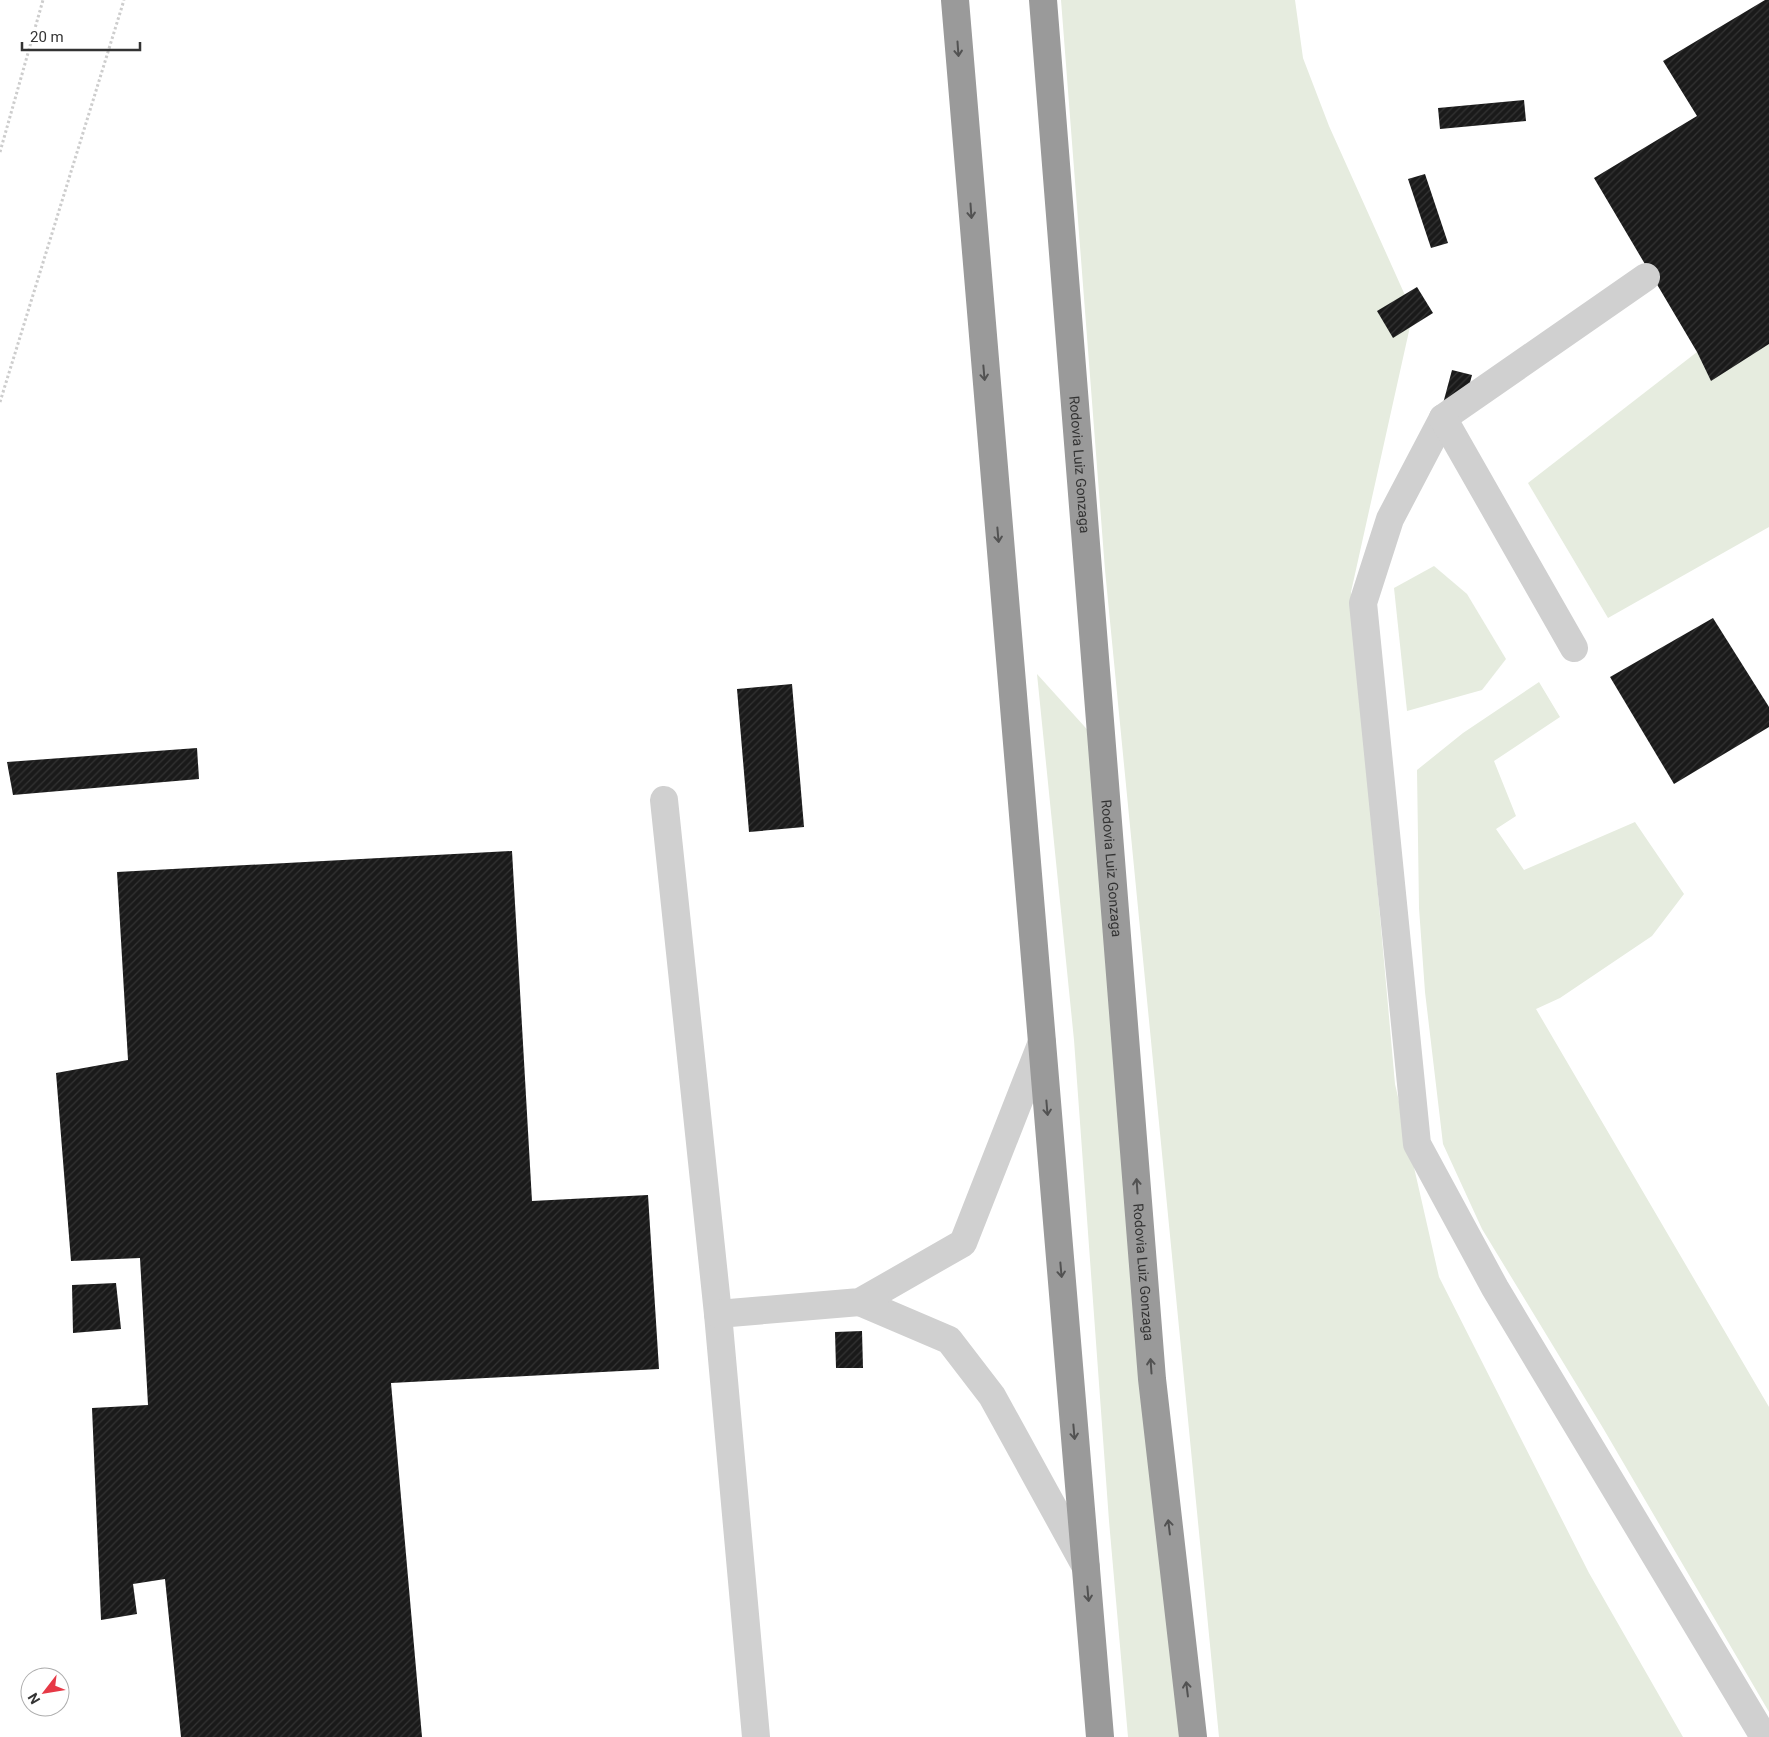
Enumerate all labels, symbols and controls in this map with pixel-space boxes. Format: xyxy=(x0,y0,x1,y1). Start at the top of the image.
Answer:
scale bar xyxy=(22,20,140,52)
text: 20 m xyxy=(30,28,64,46)
one-way arrow xyxy=(954,40,963,56)
one-way arrow xyxy=(966,202,976,218)
one-way arrow xyxy=(979,364,989,380)
street label: Rodovia Luiz Gonzaga xyxy=(1066,395,1093,534)
one-way arrow xyxy=(993,526,1002,542)
street label: Rodovia Luiz Gonzaga xyxy=(1098,799,1125,938)
one-way arrow xyxy=(1043,1100,1052,1116)
one-way arrow xyxy=(1132,1178,1142,1194)
street label: Rodovia Luiz Gonzaga xyxy=(1130,1203,1157,1341)
one-way arrow xyxy=(1056,1262,1066,1278)
one-way arrow xyxy=(1146,1358,1155,1374)
one-way arrow xyxy=(1070,1424,1079,1440)
one-way arrow xyxy=(1164,1519,1174,1535)
one-way arrow xyxy=(1083,1586,1093,1602)
north arrow xyxy=(20,1667,70,1717)
one-way arrow xyxy=(1182,1681,1192,1697)
text: N xyxy=(24,1690,43,1707)

